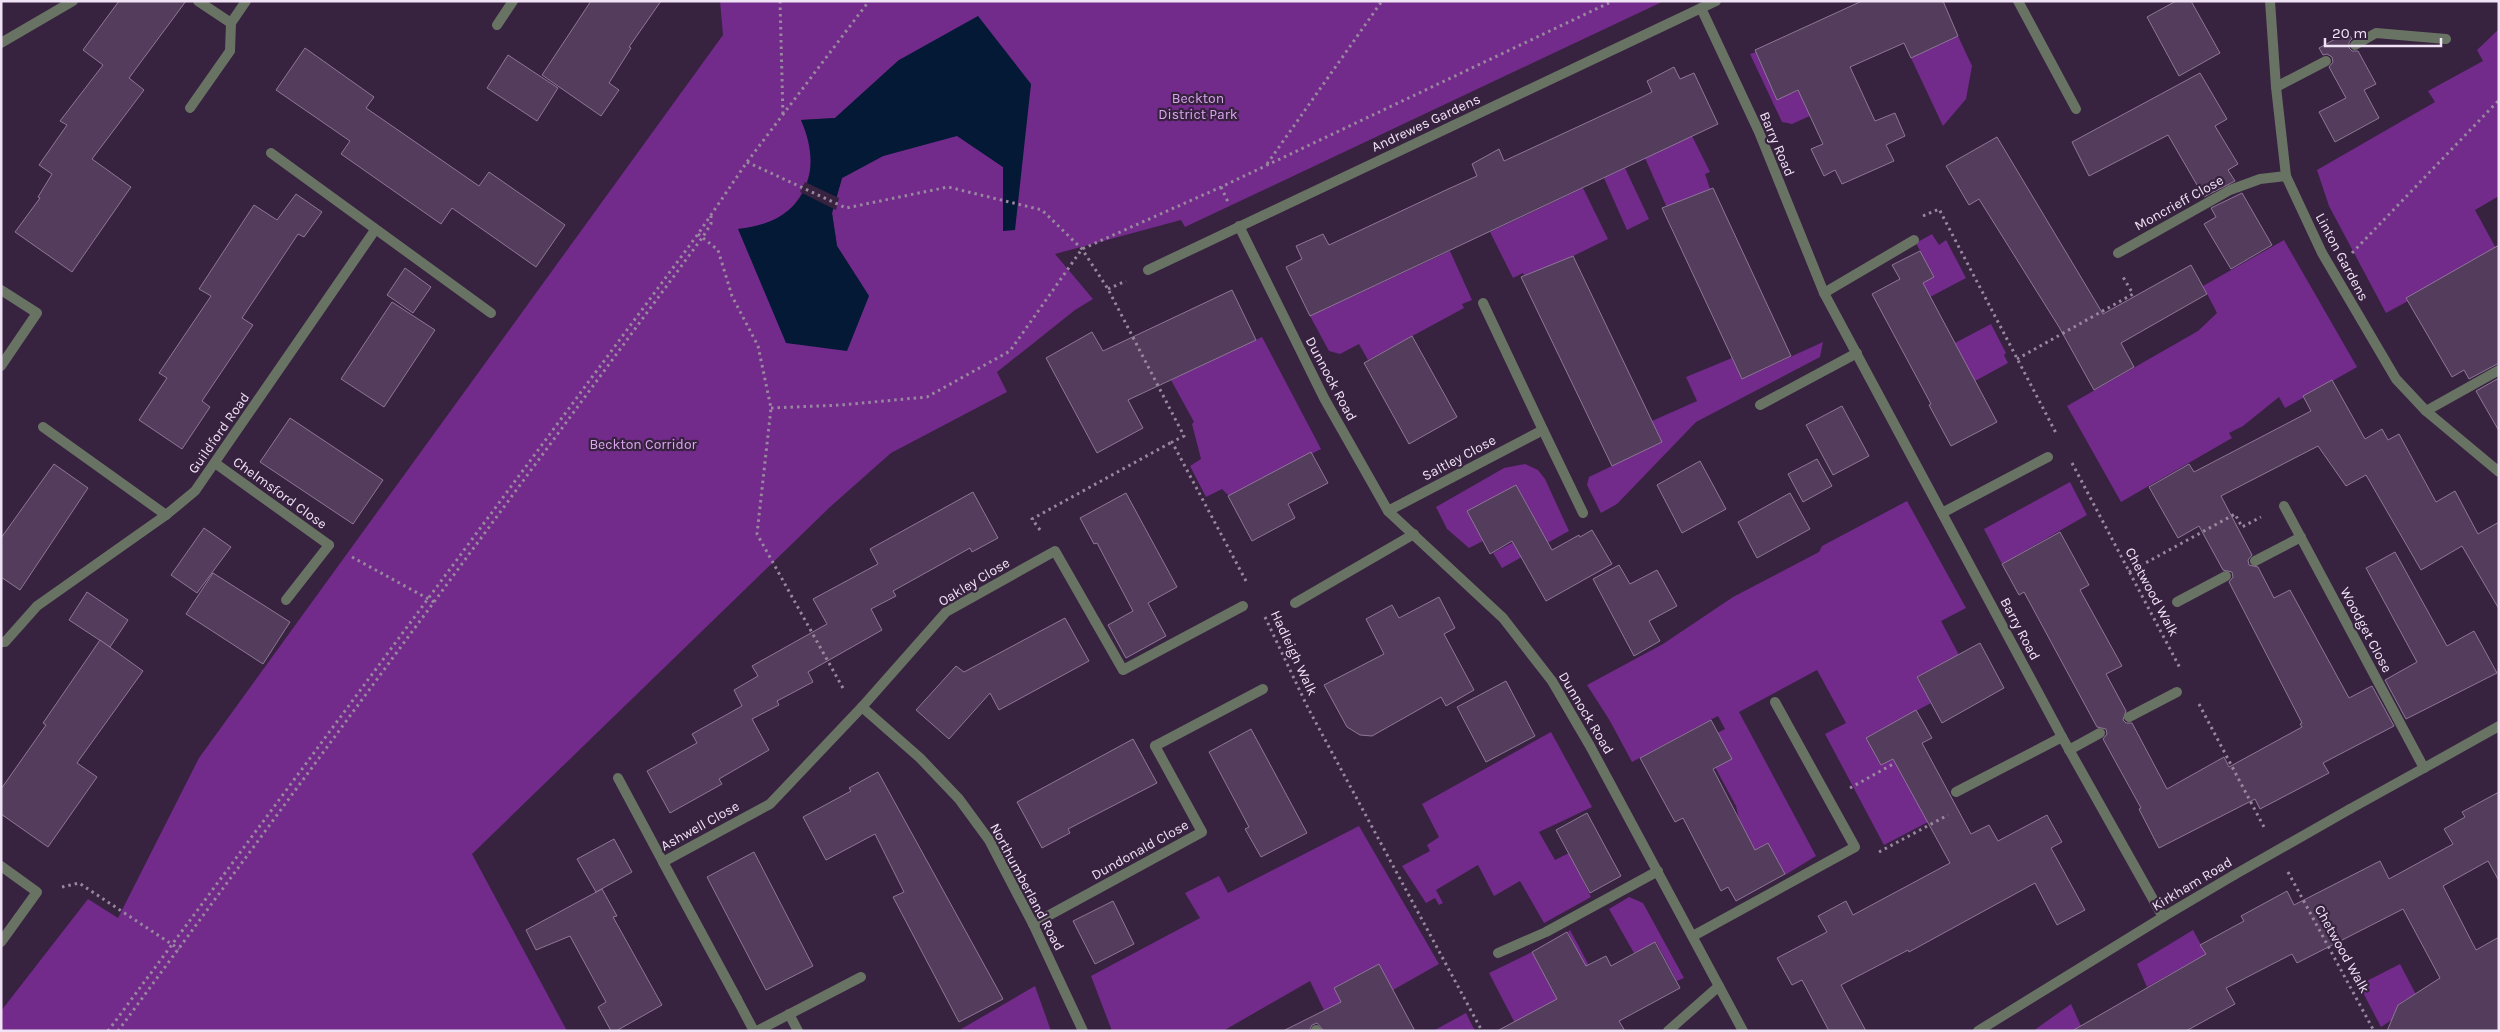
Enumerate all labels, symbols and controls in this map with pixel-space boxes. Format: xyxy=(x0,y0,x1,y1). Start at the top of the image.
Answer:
scale bar xyxy=(2325,15,2441,47)
text: 20 m xyxy=(2332,24,2367,42)
park label: Beckton District Park xyxy=(1158,90,1238,123)
street label: Andrewes Gardens xyxy=(1369,90,1483,156)
street label: Barry Road xyxy=(1756,109,1798,179)
street label: Moncrieff Close xyxy=(2131,172,2227,234)
street label: Linton Gardens xyxy=(2312,210,2372,304)
street label: Dunnock Road xyxy=(1302,334,1360,424)
street label: Guildford Road xyxy=(185,389,253,477)
street label: Saltley Close xyxy=(1419,431,1499,485)
park label: Beckton Corridor xyxy=(589,436,698,453)
street label: Chelmsford Close xyxy=(230,453,330,533)
street label: Chetwood Walk xyxy=(2121,545,2183,639)
street label: Oakley Close xyxy=(935,554,1013,610)
street label: Woodget Close xyxy=(2336,584,2396,676)
street label: Barry Road xyxy=(1996,595,2044,663)
street label: Hadleigh Walk xyxy=(1267,608,1321,698)
street label: Dunnock Road xyxy=(1555,669,1617,757)
street label: Ashwell Close xyxy=(658,797,742,855)
street label: Dundonald Close xyxy=(1088,816,1192,884)
street label: Northumberland Road xyxy=(986,820,1068,954)
street label: Kirkham Road xyxy=(2149,853,2235,915)
street label: Chetwood Walk xyxy=(2311,902,2373,996)

